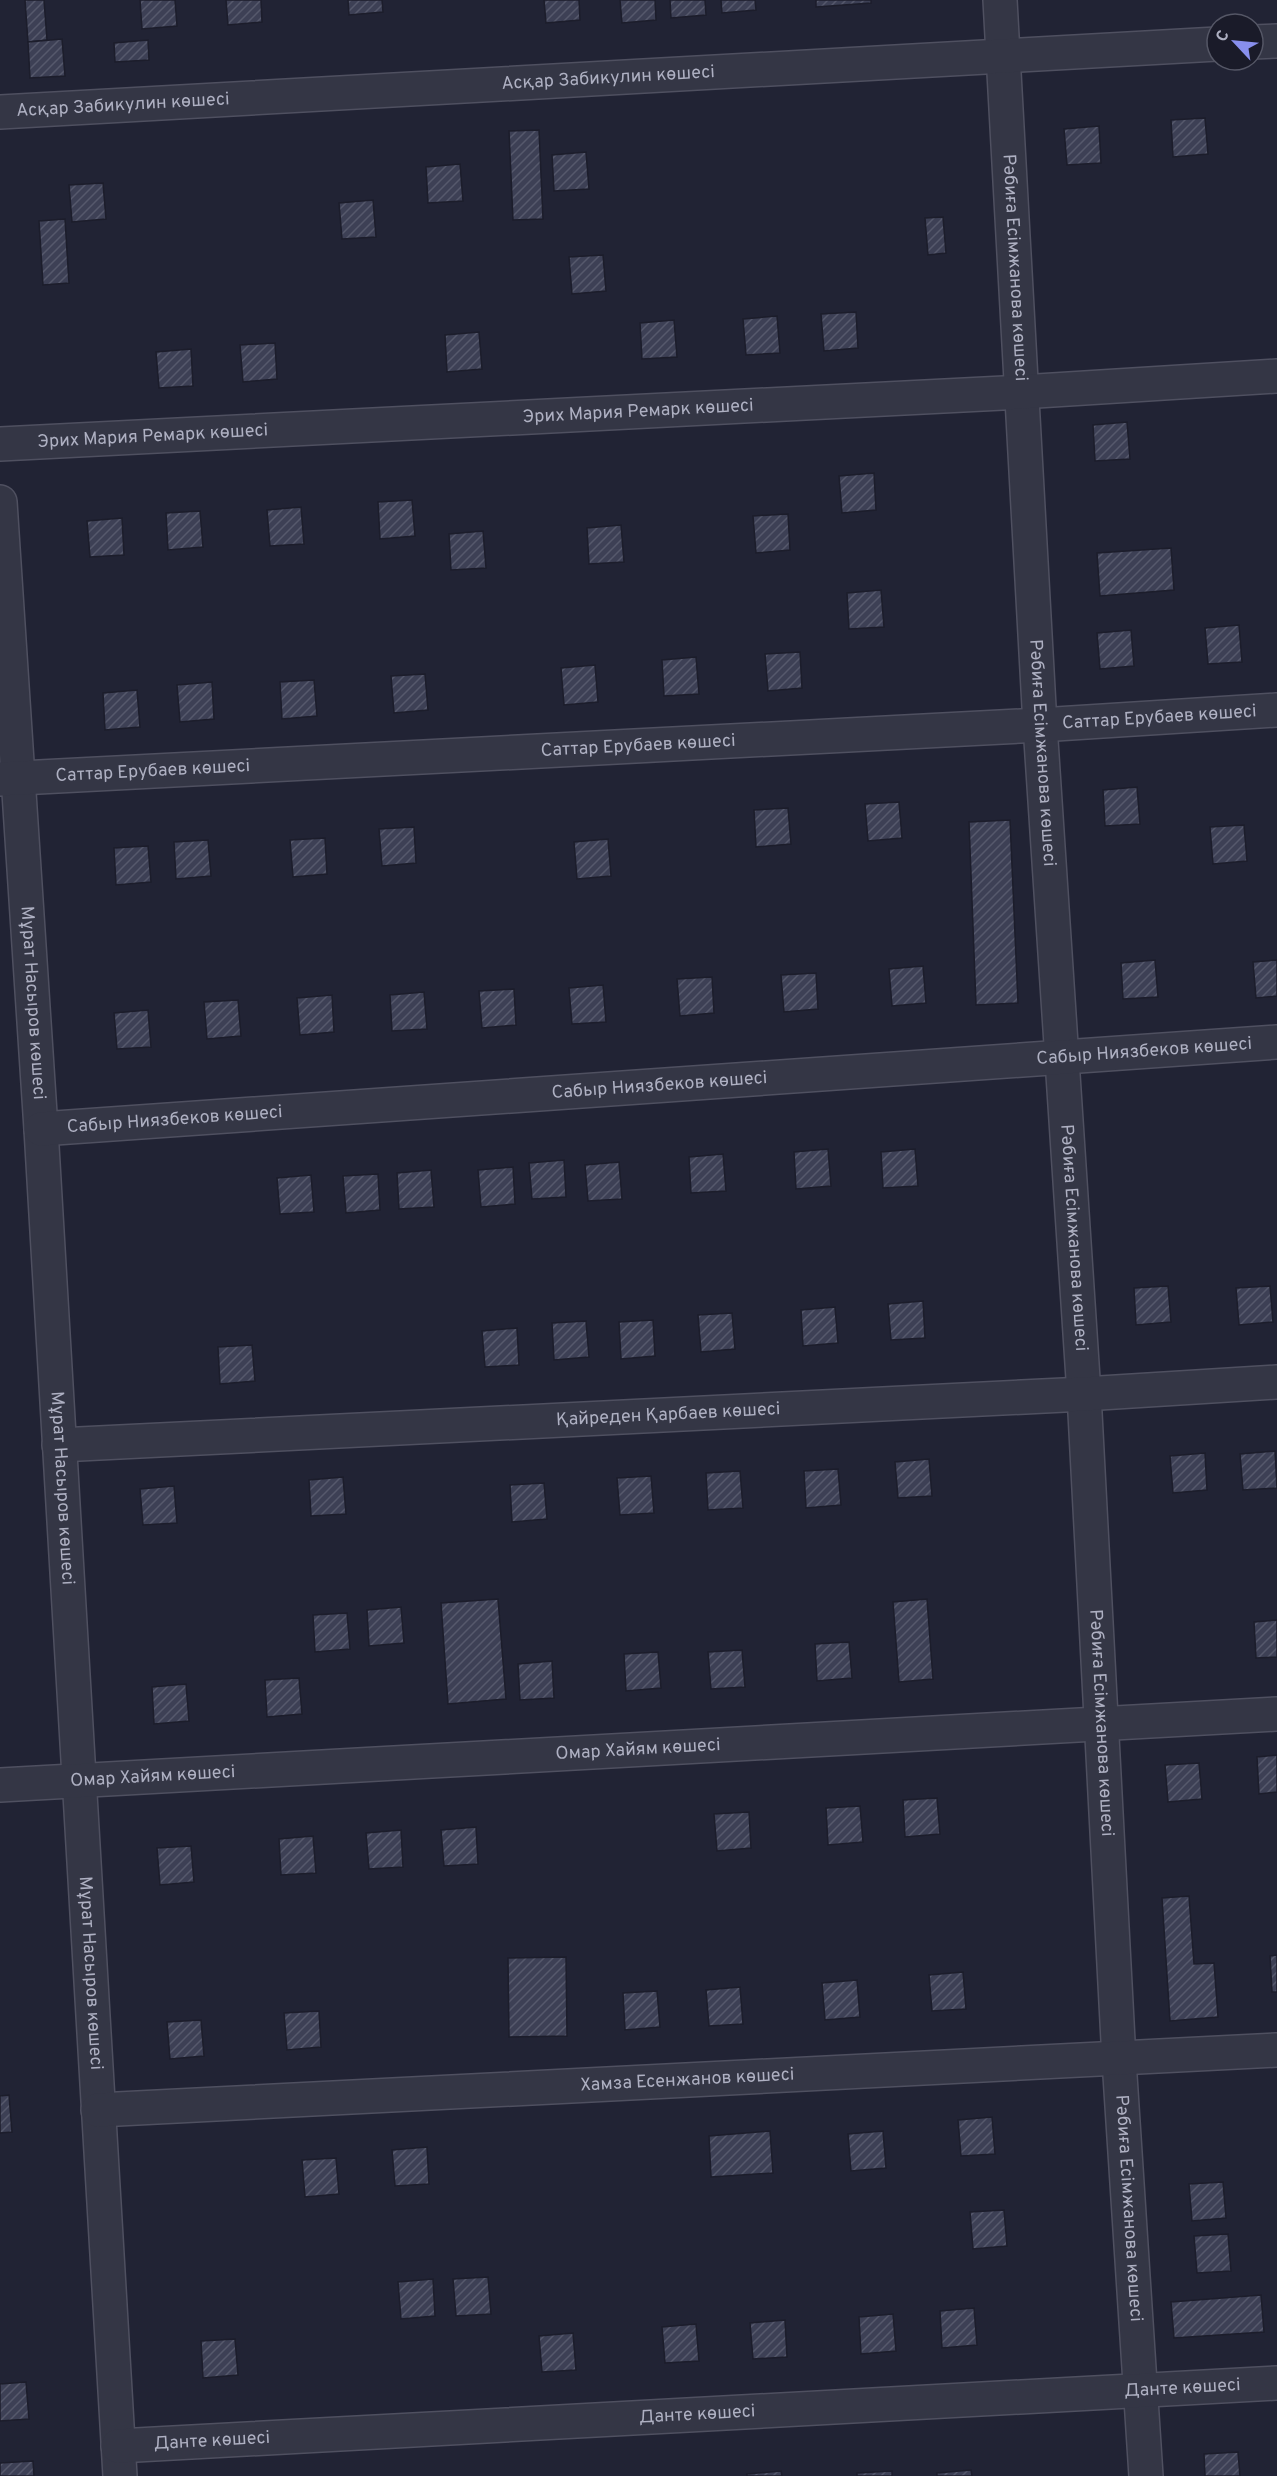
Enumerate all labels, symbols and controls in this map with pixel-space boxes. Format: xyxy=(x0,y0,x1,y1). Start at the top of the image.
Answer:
north arrow xyxy=(1205,12,1265,72)
text: С xyxy=(1212,27,1235,45)
street label: Асқар Забикулин көшесі xyxy=(501,61,715,95)
street label: Асқар Забикулин көшесі xyxy=(16,88,230,123)
street label: Рәбиға Есімжанова көшесі xyxy=(997,153,1033,382)
street label: Эрих Мария Ремарк көшесі xyxy=(522,394,754,429)
street label: Эрих Мария Ремарк көшесі xyxy=(37,419,269,454)
street label: Рәбиға Есімжанова көшесі xyxy=(1024,639,1061,867)
street label: Саттар Ерубаев көшесі xyxy=(1061,700,1257,735)
street label: Саттар Ерубаев көшесі xyxy=(540,729,736,762)
street label: Саттар Ерубаев көшесі xyxy=(55,755,251,788)
street label: Мұрат Насыров көшесі xyxy=(15,905,51,1101)
street label: Сабыр Ниязбеков көшесі xyxy=(1036,1032,1253,1070)
street label: Сабыр Ниязбеков көшесі xyxy=(551,1066,768,1105)
street label: Сабыр Ниязбеков көшесі xyxy=(66,1101,283,1139)
street label: Рәбиға Есімжанова көшесі xyxy=(1055,1123,1093,1352)
street label: Мұрат Насыров көшесі xyxy=(45,1390,79,1586)
street label: Қайреден Қарбаев көшесі xyxy=(555,1398,781,1432)
street label: Рәбиға Есімжанова көшесі xyxy=(1084,1609,1119,1837)
street label: Омар Хайям көшесі xyxy=(555,1733,721,1766)
street label: Омар Хайям көшесі xyxy=(70,1760,236,1793)
street label: Мұрат Насыров көшесі xyxy=(73,1876,108,2071)
street label: Хамза Есенжанов көшесі xyxy=(580,2063,795,2097)
street label: Рәбиға Есімжанова көшесі xyxy=(1110,2094,1147,2323)
street label: Данте көшесі xyxy=(1124,2373,1241,2403)
street label: Данте көшесі xyxy=(638,2400,756,2429)
street label: Данте көшесі xyxy=(153,2426,271,2456)

